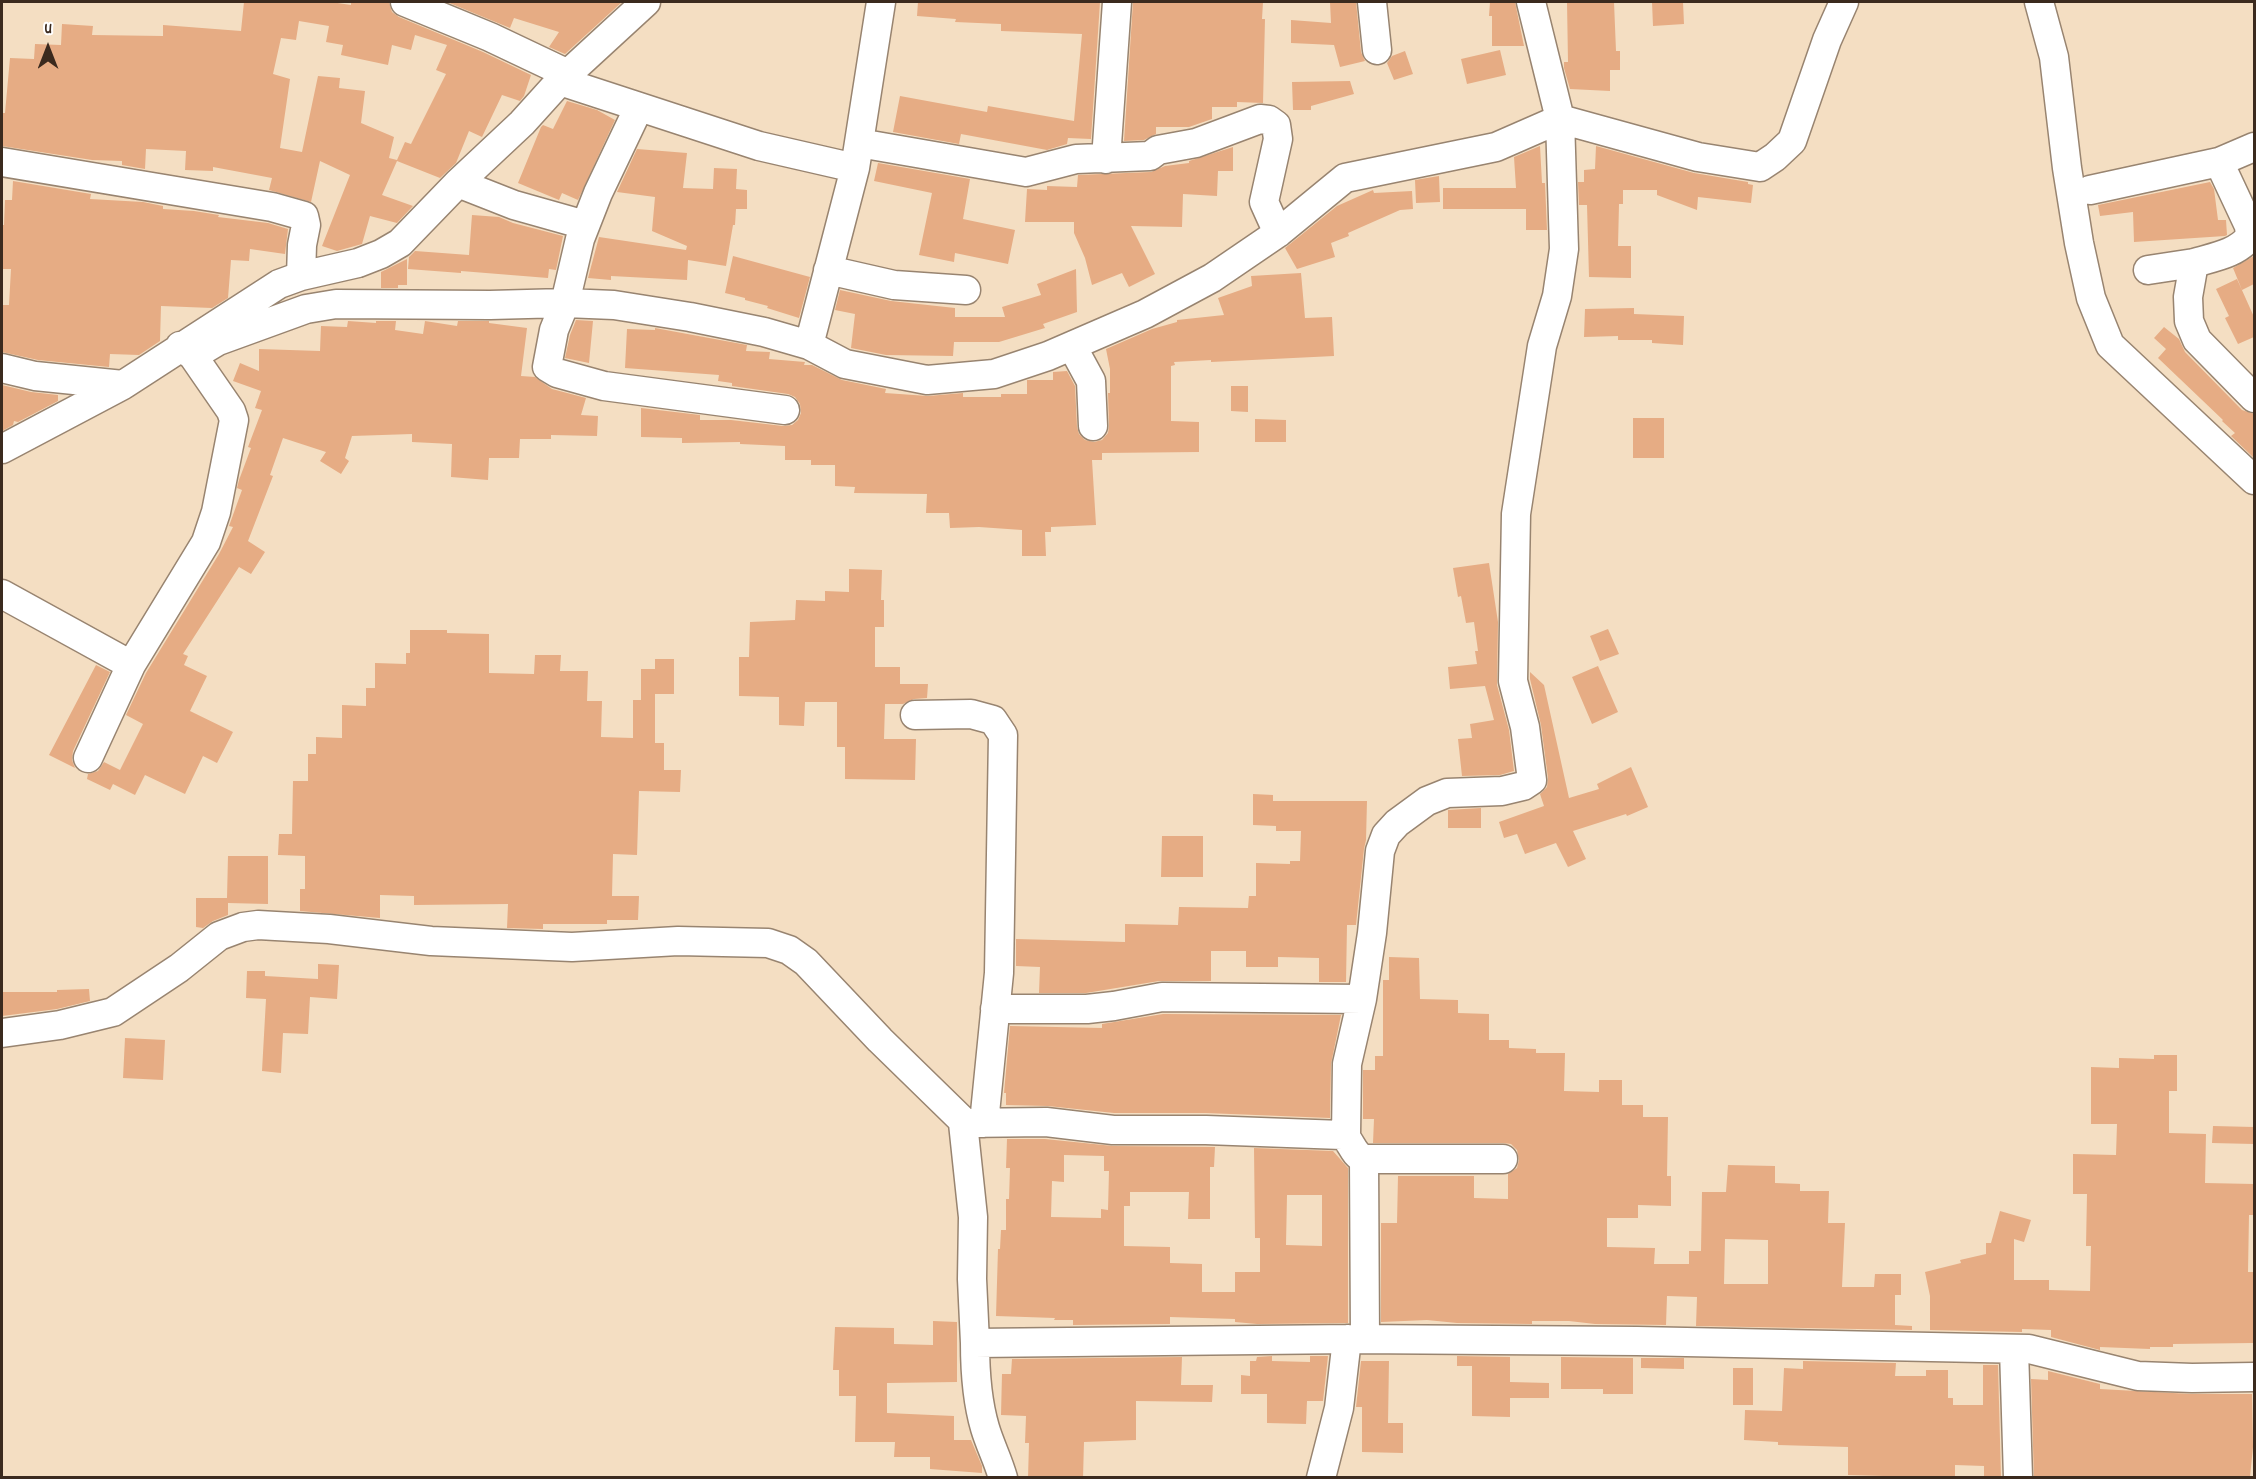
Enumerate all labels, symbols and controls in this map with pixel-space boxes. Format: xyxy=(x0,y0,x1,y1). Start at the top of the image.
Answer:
north arrow xyxy=(18,18,78,78)
text: U xyxy=(44,18,52,41)

